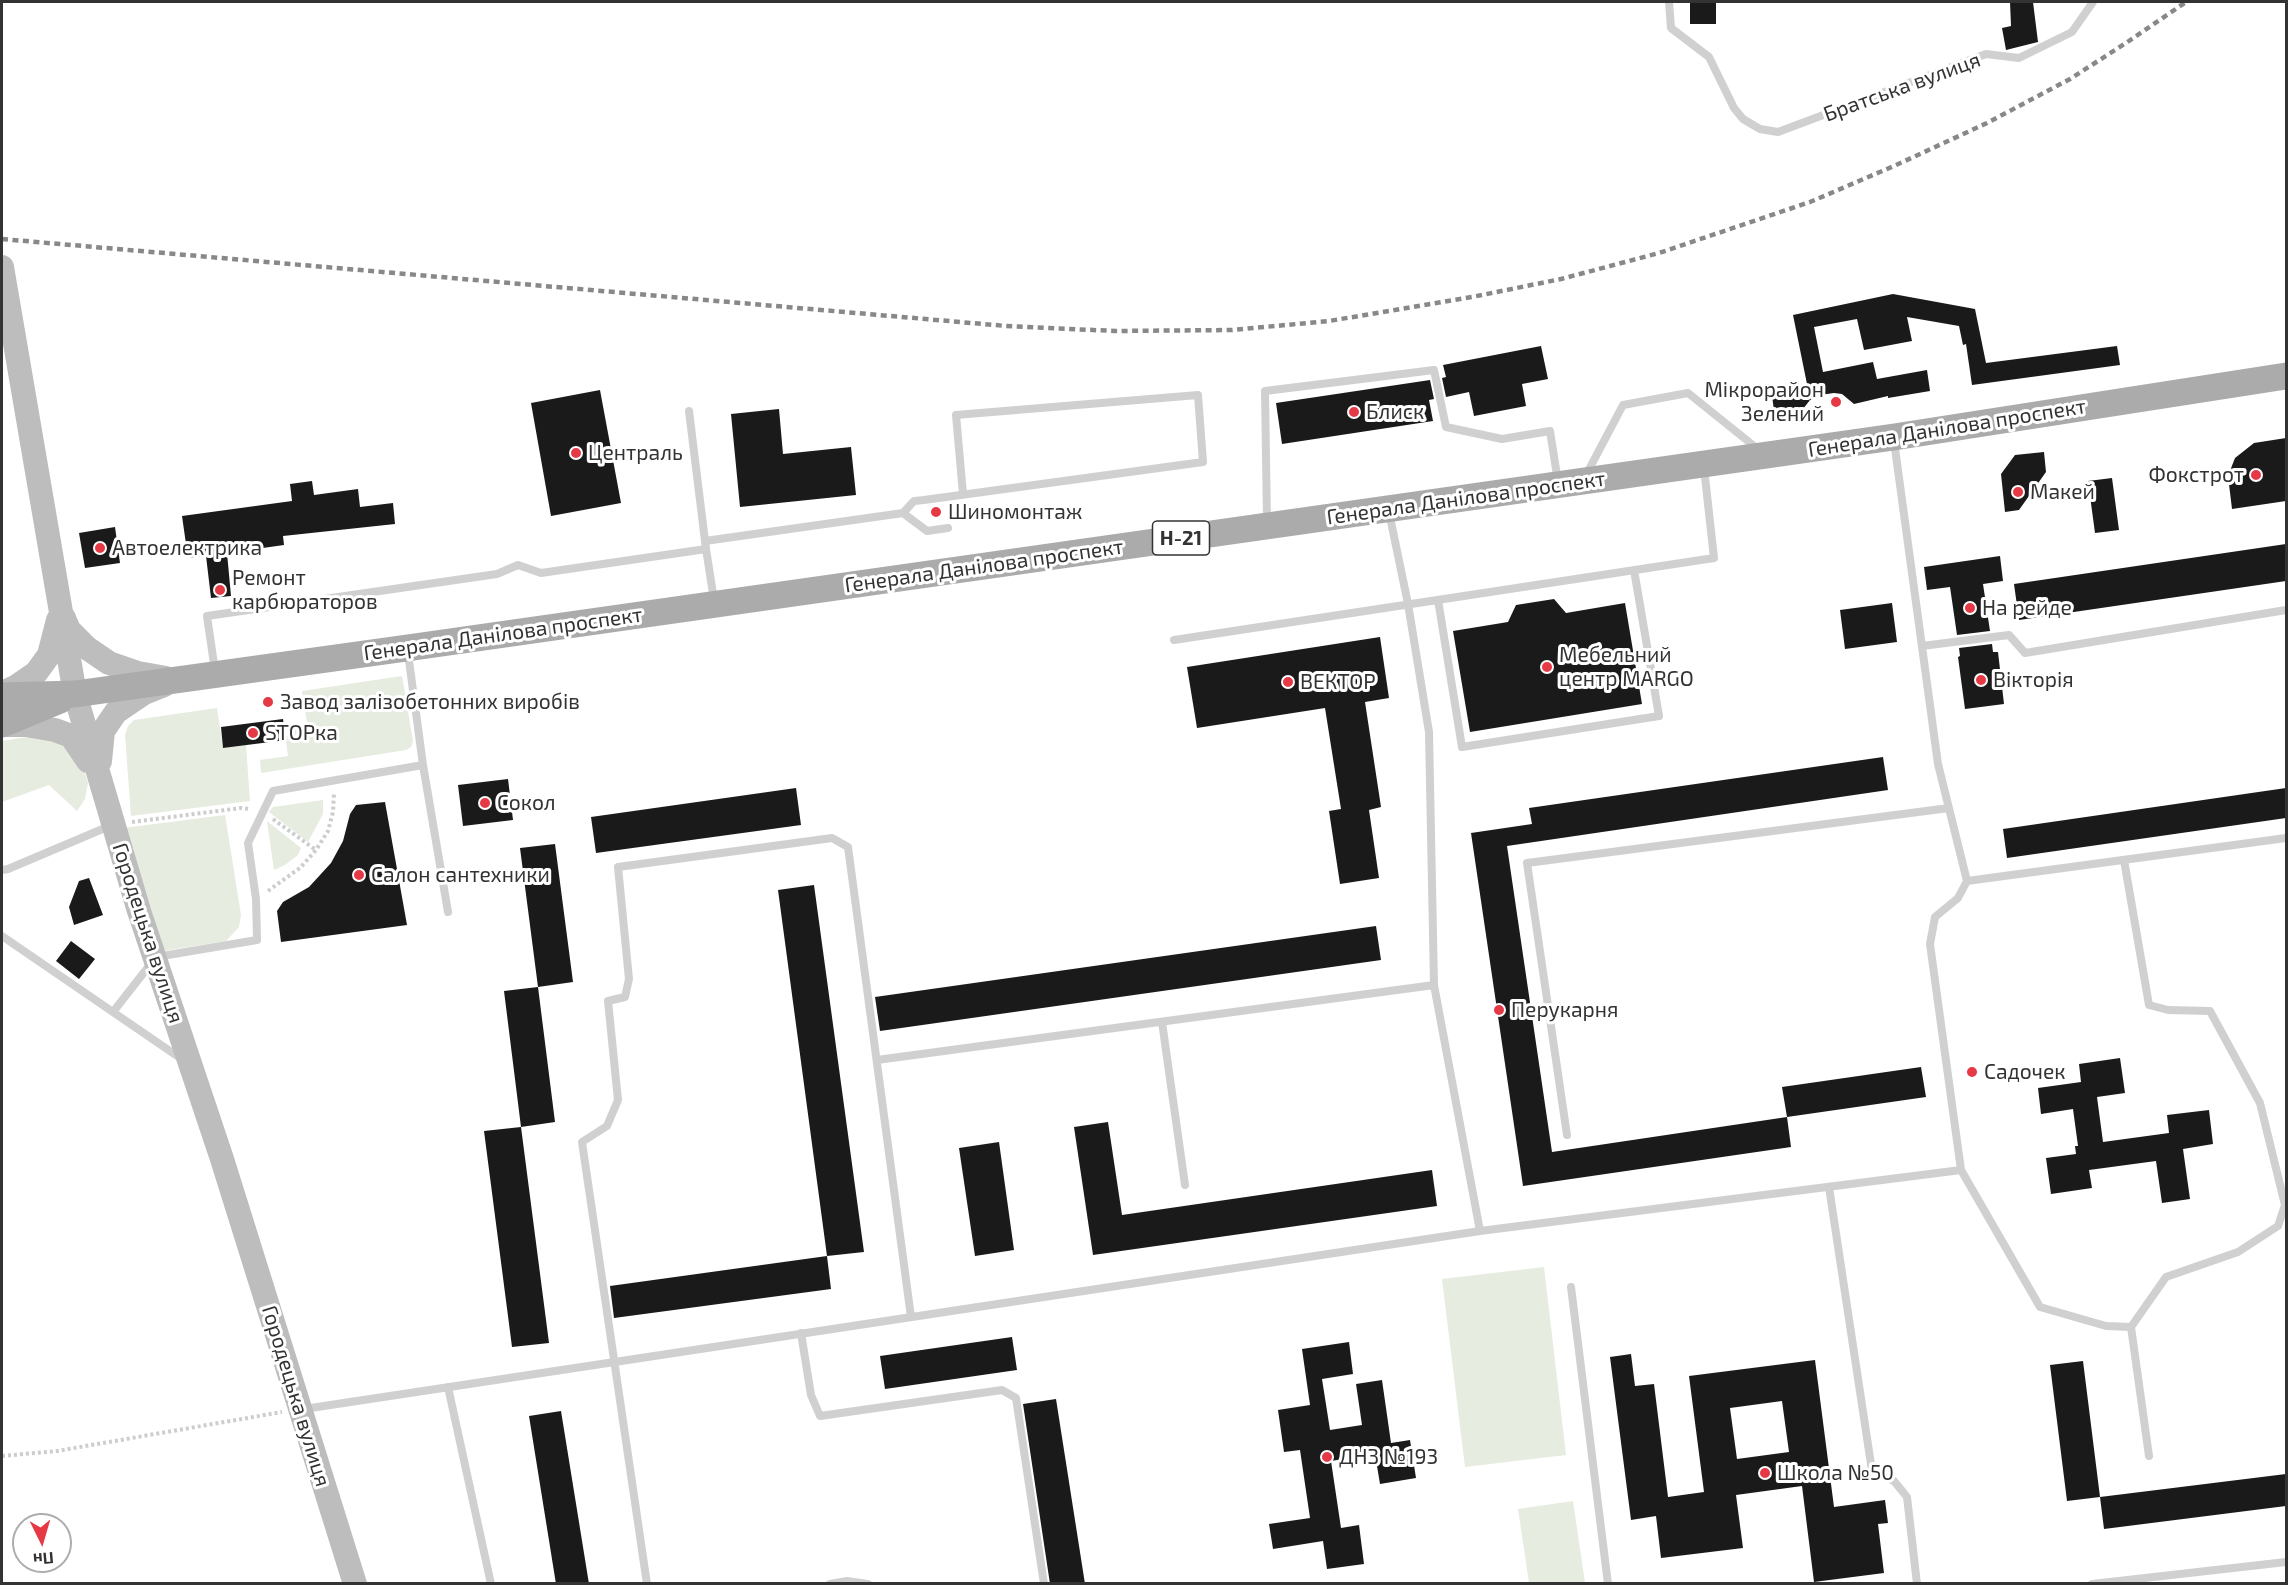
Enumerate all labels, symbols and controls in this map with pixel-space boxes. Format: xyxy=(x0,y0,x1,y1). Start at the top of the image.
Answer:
street label: Братська вулиця xyxy=(1820,47,1984,127)
place label: Мікрорайон Зелений xyxy=(1704,377,1824,427)
street label: Генерала Данілова проспект xyxy=(1806,394,2088,462)
marker: Мікрорайон Зелений xyxy=(1829,395,1843,409)
place label: Блиск xyxy=(1366,399,1424,425)
marker: Блиск xyxy=(1347,405,1361,419)
place label: Централь xyxy=(588,440,683,466)
marker: Централь xyxy=(569,446,583,460)
place label: Фокстрот xyxy=(2149,462,2244,488)
street label: Генерала Данілова проспект xyxy=(1325,466,1607,530)
marker: Фокстрот xyxy=(2249,468,2263,482)
place label: Макей xyxy=(2030,479,2095,505)
marker: Макей xyxy=(2011,485,2025,499)
place label: Шиномонтаж xyxy=(948,499,1082,525)
marker: Шиномонтаж xyxy=(929,505,943,519)
road number: Н-21 xyxy=(1152,521,1210,555)
street label: Генерала Данілова проспект xyxy=(843,534,1125,598)
place label: Автоелектрика xyxy=(112,535,262,561)
marker: Автоелектрика xyxy=(93,541,107,555)
place label: Ремонт карбюраторов xyxy=(232,565,378,615)
marker: Ремонт карбюраторов xyxy=(213,583,227,597)
place label: На рейде xyxy=(1982,595,2072,621)
marker: На рейде xyxy=(1963,601,1977,615)
street label: Генерала Данілова проспект xyxy=(362,602,644,666)
place label: Мебельний центр MARGO xyxy=(1559,642,1694,692)
marker: Мебельний центр MARGO xyxy=(1540,660,1554,674)
place label: Вікторія xyxy=(1993,667,2074,693)
place label: ВЕКТОР xyxy=(1300,669,1376,695)
marker: Вікторія xyxy=(1974,673,1988,687)
marker: ВЕКТОР xyxy=(1281,675,1295,689)
place label: Завод залізобетонних виробів xyxy=(280,689,580,715)
marker: Завод залізобетонних виробів xyxy=(261,695,275,709)
place label: STOPка xyxy=(265,720,338,746)
marker: STOPка xyxy=(246,726,260,740)
place label: Сокол xyxy=(497,790,556,816)
marker: Сокол xyxy=(478,796,492,810)
street label: Городецька вулиця xyxy=(107,840,189,1026)
place label: Салон сантехники xyxy=(371,862,550,888)
marker: Салон сантехники xyxy=(352,868,366,882)
place label: Перукарня xyxy=(1511,997,1618,1023)
marker: Перукарня xyxy=(1492,1003,1506,1017)
place label: Садочек xyxy=(1984,1059,2066,1085)
marker: Садочек xyxy=(1965,1065,1979,1079)
street label: Городецька вулиця xyxy=(256,1302,336,1490)
place label: ДНЗ №193 xyxy=(1339,1444,1438,1470)
marker: ДНЗ №193 xyxy=(1320,1450,1334,1464)
place label: Школа №50 xyxy=(1777,1460,1894,1486)
marker: Школа №50 xyxy=(1758,1466,1772,1480)
north arrow xyxy=(12,1513,72,1573)
text: Пн xyxy=(32,1549,55,1570)

